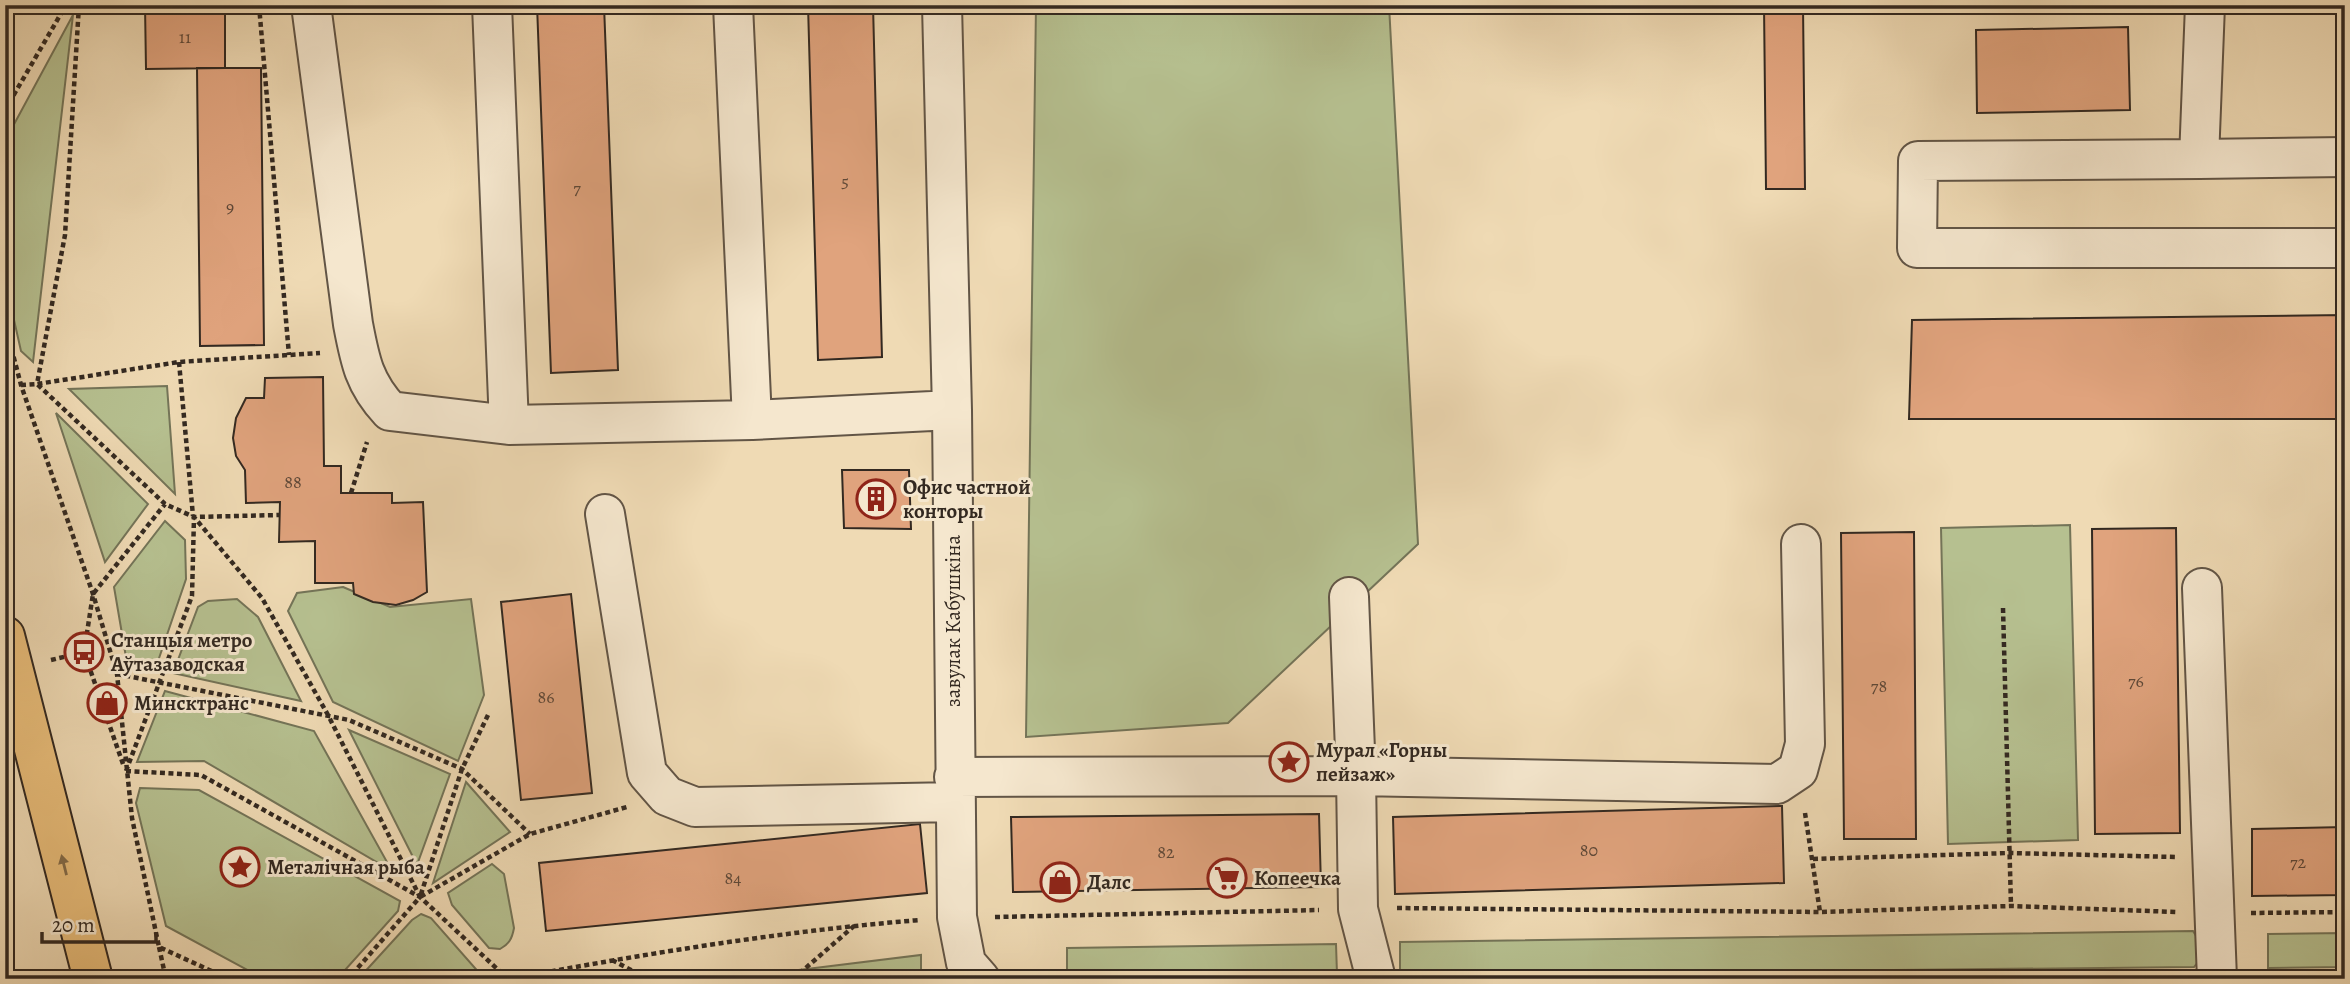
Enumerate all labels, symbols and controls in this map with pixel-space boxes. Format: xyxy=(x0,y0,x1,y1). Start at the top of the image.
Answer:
house number: 11 xyxy=(179,25,191,49)
house number: 5 xyxy=(841,169,849,193)
house number: 7 xyxy=(573,176,581,200)
house number: 9 xyxy=(226,195,234,219)
house number: 88 xyxy=(284,470,302,494)
place label: Офис частной конторы xyxy=(903,473,1031,525)
building icon: Офис частной конторы xyxy=(855,478,897,520)
street label: завулак Кабушкіна xyxy=(939,535,967,707)
place label: Станцыя метро Аўтазаводская xyxy=(110,626,253,678)
bus stop icon: Станцыя метро Аўтазаводская xyxy=(63,631,105,673)
house number: 76 xyxy=(2128,669,2144,693)
house number: 78 xyxy=(1871,674,1887,698)
shop icon: Минсктранс xyxy=(86,682,128,724)
house number: 86 xyxy=(537,685,555,709)
place label: Минсктранс xyxy=(134,689,249,717)
place label: Мурал «Горны пейзаж» xyxy=(1316,736,1447,788)
place icon: Мурал «Горны пейзаж» xyxy=(1268,741,1310,783)
house number: 80 xyxy=(1580,838,1598,862)
house number: 82 xyxy=(1157,840,1175,864)
place icon: Металічная рыба xyxy=(219,846,261,888)
house number: 72 xyxy=(2290,850,2306,874)
place label: Металічная рыба xyxy=(267,853,425,881)
one-way arrow xyxy=(58,854,69,876)
supermarket icon: Копеечка xyxy=(1206,857,1248,899)
shop icon: Далс xyxy=(1039,861,1081,903)
place label: Копеечка xyxy=(1254,864,1341,892)
house number: 84 xyxy=(725,866,741,890)
place label: Далс xyxy=(1087,868,1131,896)
scale bar xyxy=(42,900,156,944)
text: 20 m xyxy=(52,911,95,939)

